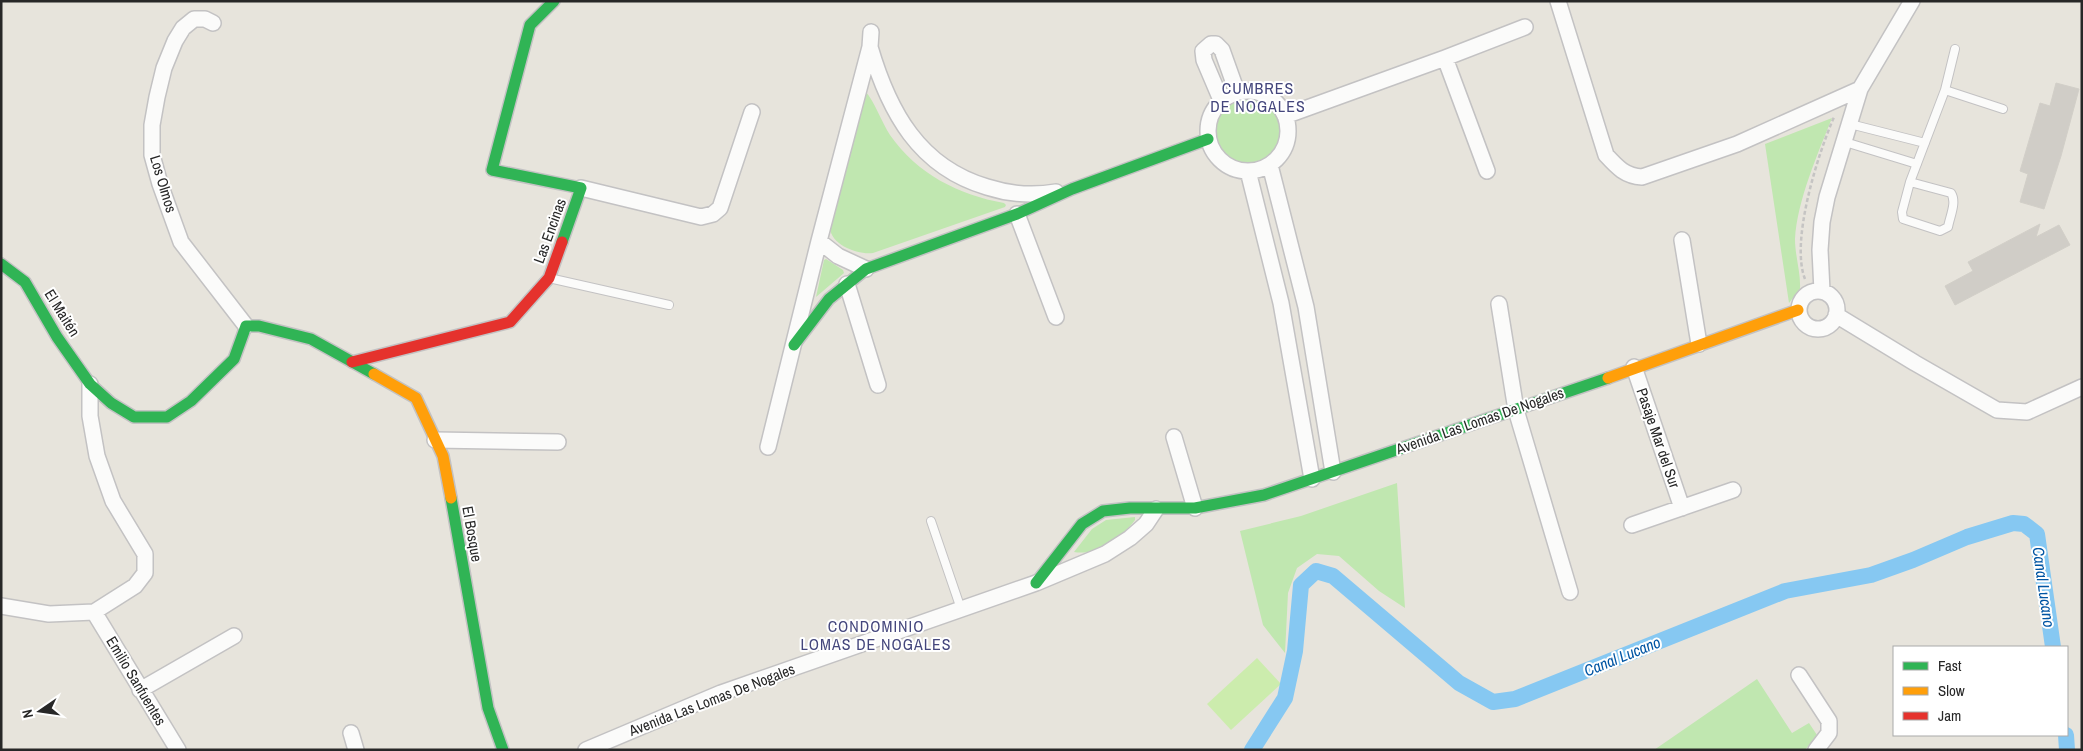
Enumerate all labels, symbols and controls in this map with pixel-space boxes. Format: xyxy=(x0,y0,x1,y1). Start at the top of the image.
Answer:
district label: CUMBRES DE NOGALES xyxy=(1210,77,1306,117)
street label: Los Olmos xyxy=(145,153,182,215)
street label: Las Encinas xyxy=(528,195,571,266)
street label: El Maitén xyxy=(40,285,85,340)
street label: Avenida Las Lomas De Nogales xyxy=(1392,382,1567,459)
street label: Pasaje Mar del Sur xyxy=(1632,385,1685,491)
street label: El Bosque xyxy=(457,504,488,563)
water label: Canal Lucano xyxy=(2027,545,2061,629)
district label: CONDOMINIO LOMAS DE NOGALES xyxy=(801,615,951,655)
water label: Canal Lucano xyxy=(1580,631,1664,681)
street label: Emilio Sanfuentes xyxy=(102,632,171,729)
legend xyxy=(1893,646,2068,736)
text: Fast xyxy=(1938,655,1962,676)
street label: Avenida Las Lomas De Nogales xyxy=(625,658,798,741)
text: Slow xyxy=(1938,680,1965,701)
north arrow xyxy=(15,686,65,736)
text: Jam xyxy=(1938,705,1961,726)
text: N xyxy=(18,708,37,720)

